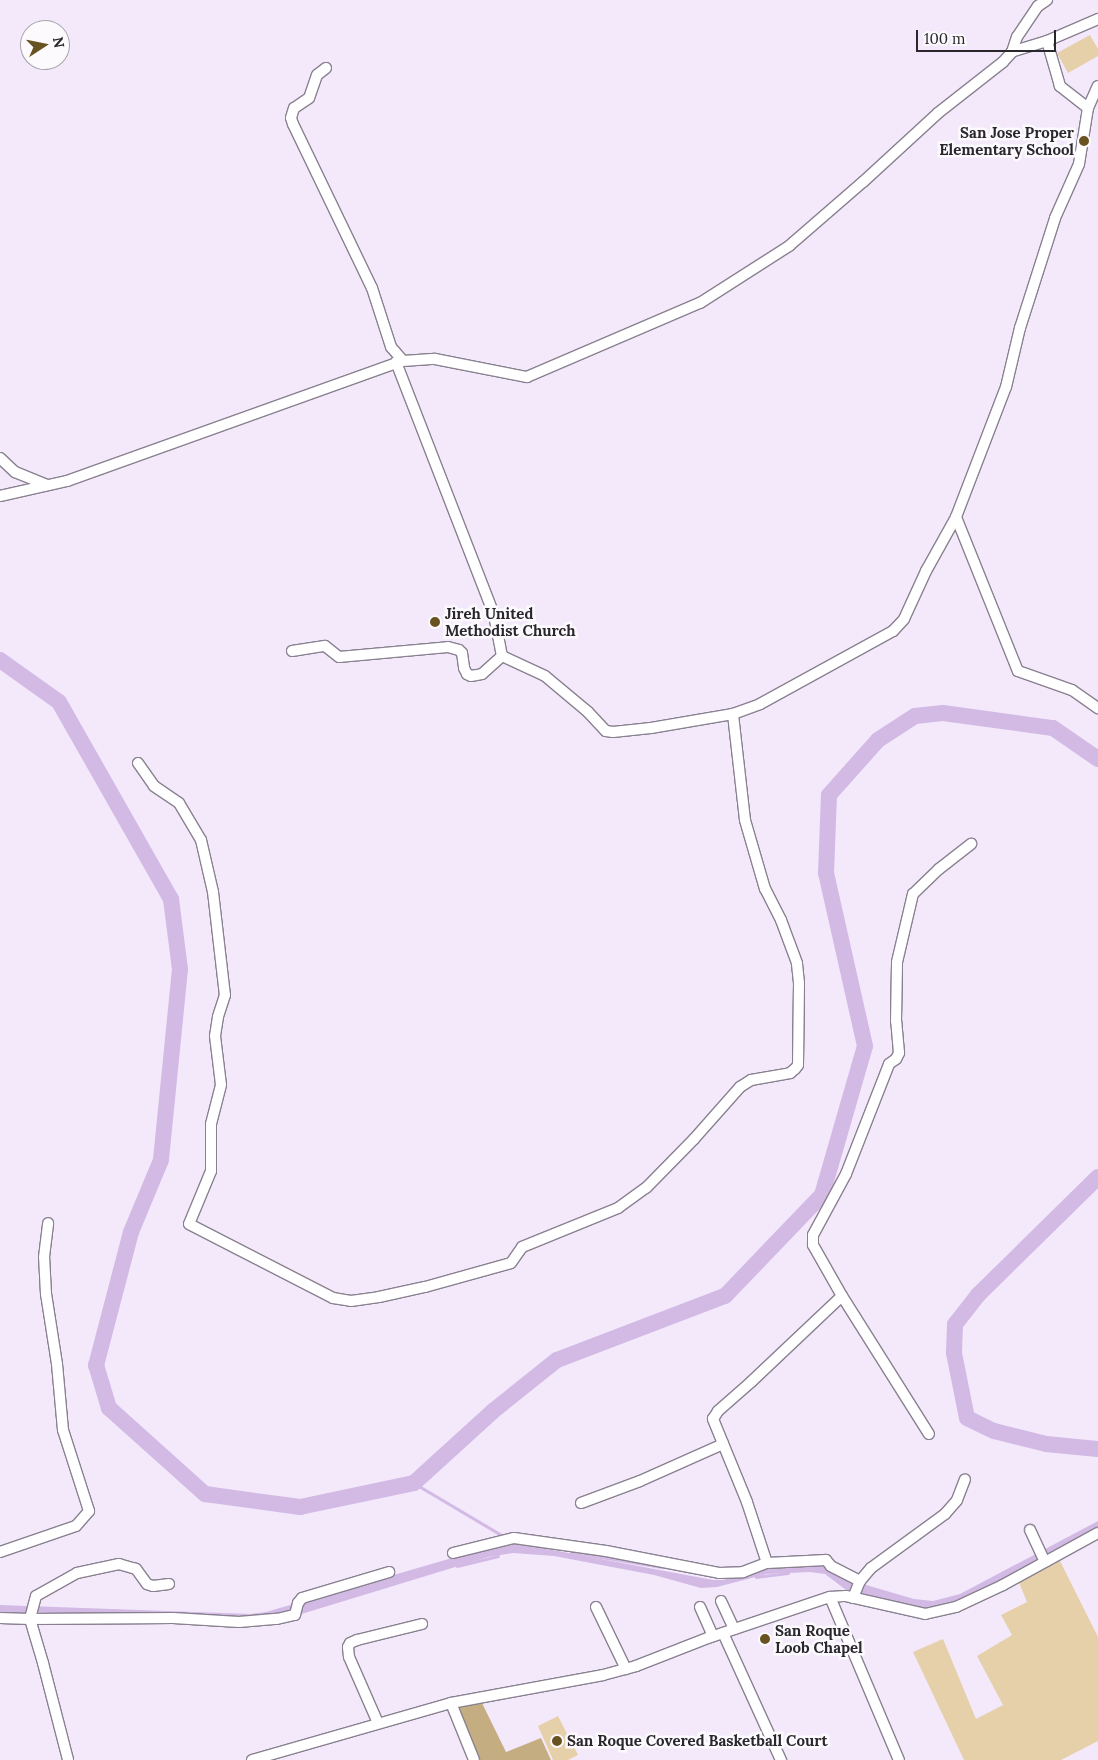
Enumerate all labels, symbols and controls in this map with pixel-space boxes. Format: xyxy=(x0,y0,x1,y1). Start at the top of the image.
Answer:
north arrow xyxy=(20,20,70,70)
scale bar xyxy=(918,20,1058,52)
text: 100 m xyxy=(924,29,965,48)
text: N xyxy=(49,35,69,49)
place label: San Jose Proper Elementary School xyxy=(939,123,1074,158)
marker: San Jose Proper Elementary School xyxy=(1078,135,1090,147)
place label: Jireh United Methodist Church xyxy=(445,604,576,639)
marker: Jireh United Methodist Church xyxy=(429,616,441,628)
place label: San Roque Loob Chapel xyxy=(775,1621,863,1656)
marker: San Roque Loob Chapel xyxy=(759,1633,771,1645)
place label: San Roque Covered Basketball Court xyxy=(567,1732,828,1750)
marker: San Roque Covered Basketball Court xyxy=(551,1735,563,1747)

